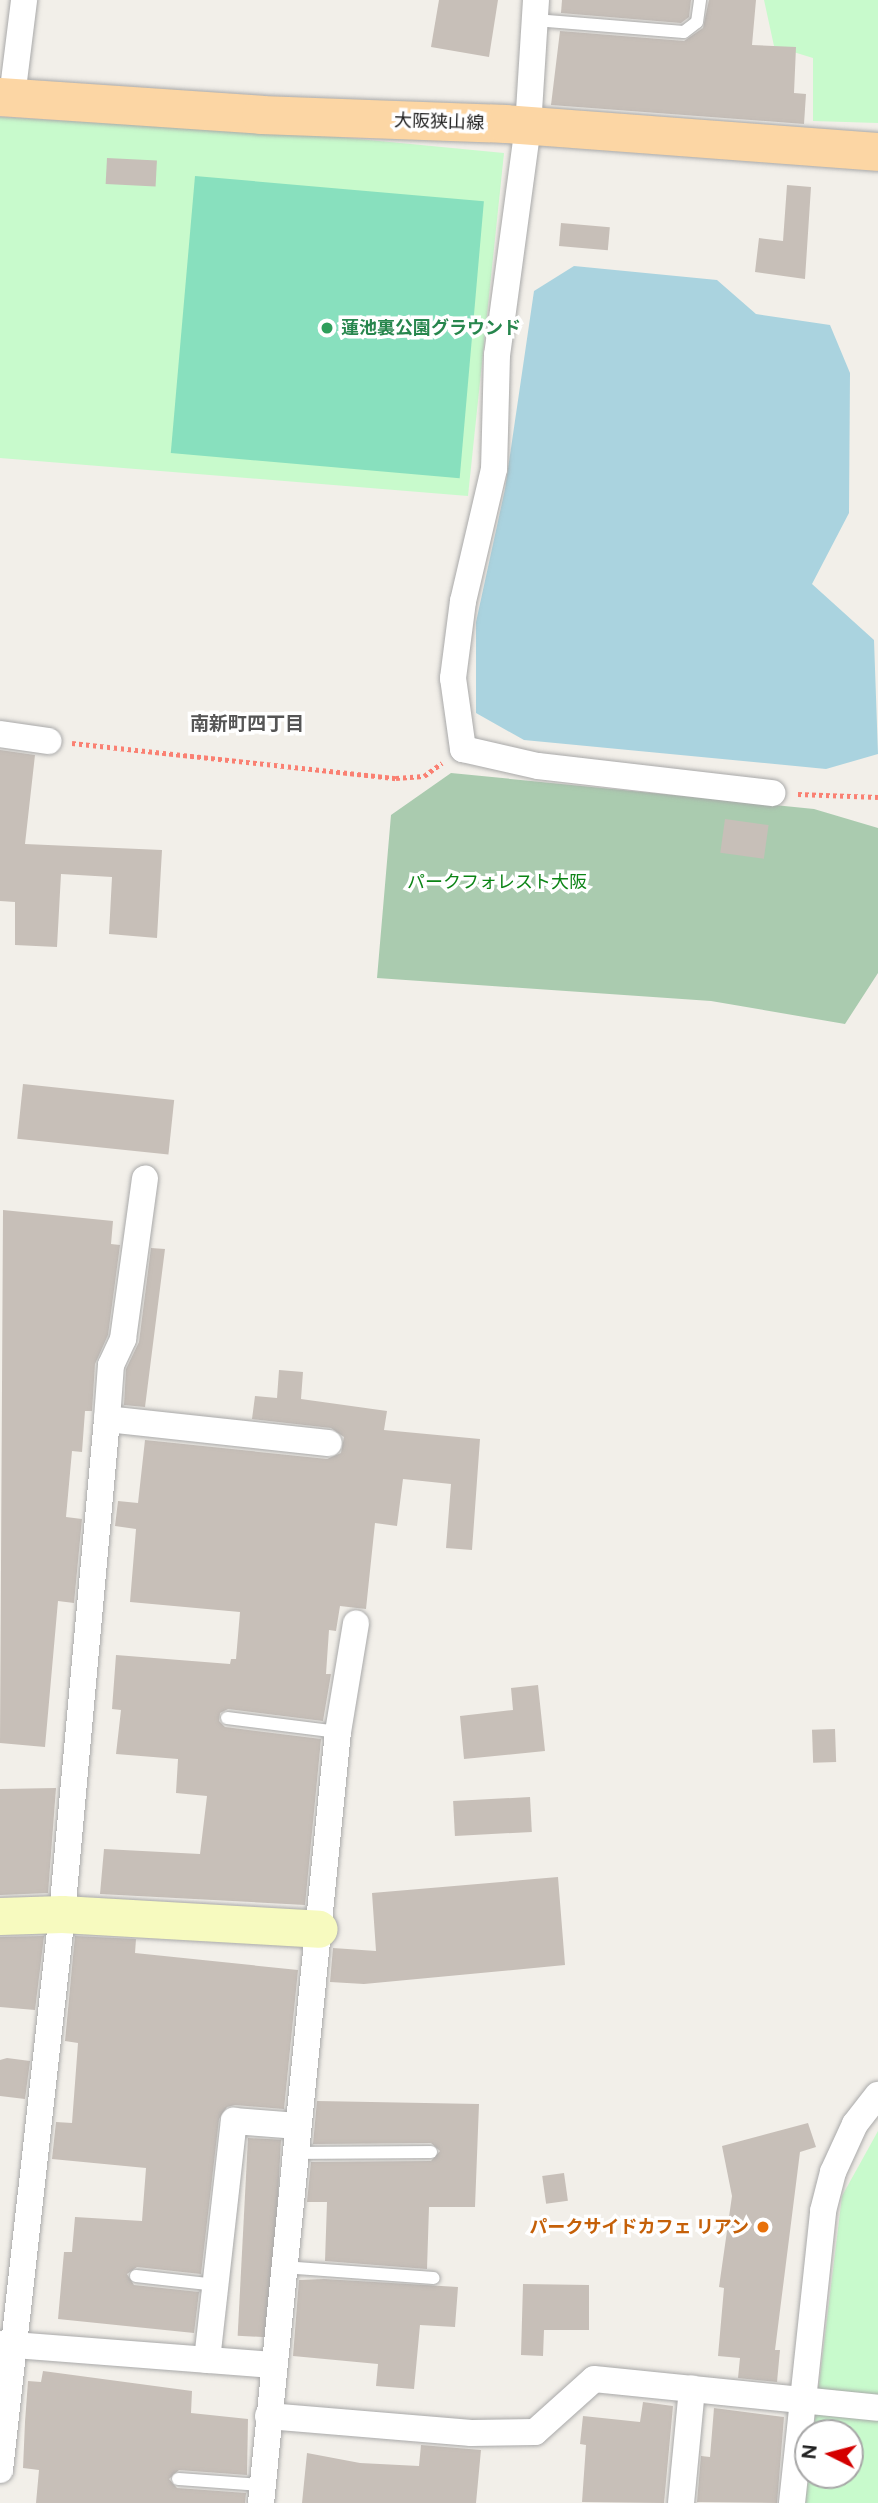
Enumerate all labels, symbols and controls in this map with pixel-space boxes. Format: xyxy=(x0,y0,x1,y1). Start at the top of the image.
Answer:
street label: 大阪狭山線 xyxy=(394,110,484,134)
place label: 蓮池裏公園グラウンド xyxy=(341,317,521,339)
marker: 蓮池裏公園グラウンド xyxy=(319,320,335,336)
district label: 南新町四丁目 xyxy=(190,713,304,735)
park label: パークフォレスト大阪 xyxy=(407,871,587,893)
place label: パークサイドカフェ リアン xyxy=(529,2216,749,2238)
marker: パークサイドカフェ リアン xyxy=(755,2219,771,2235)
north arrow xyxy=(794,2419,864,2489)
text: N xyxy=(797,2443,822,2460)

